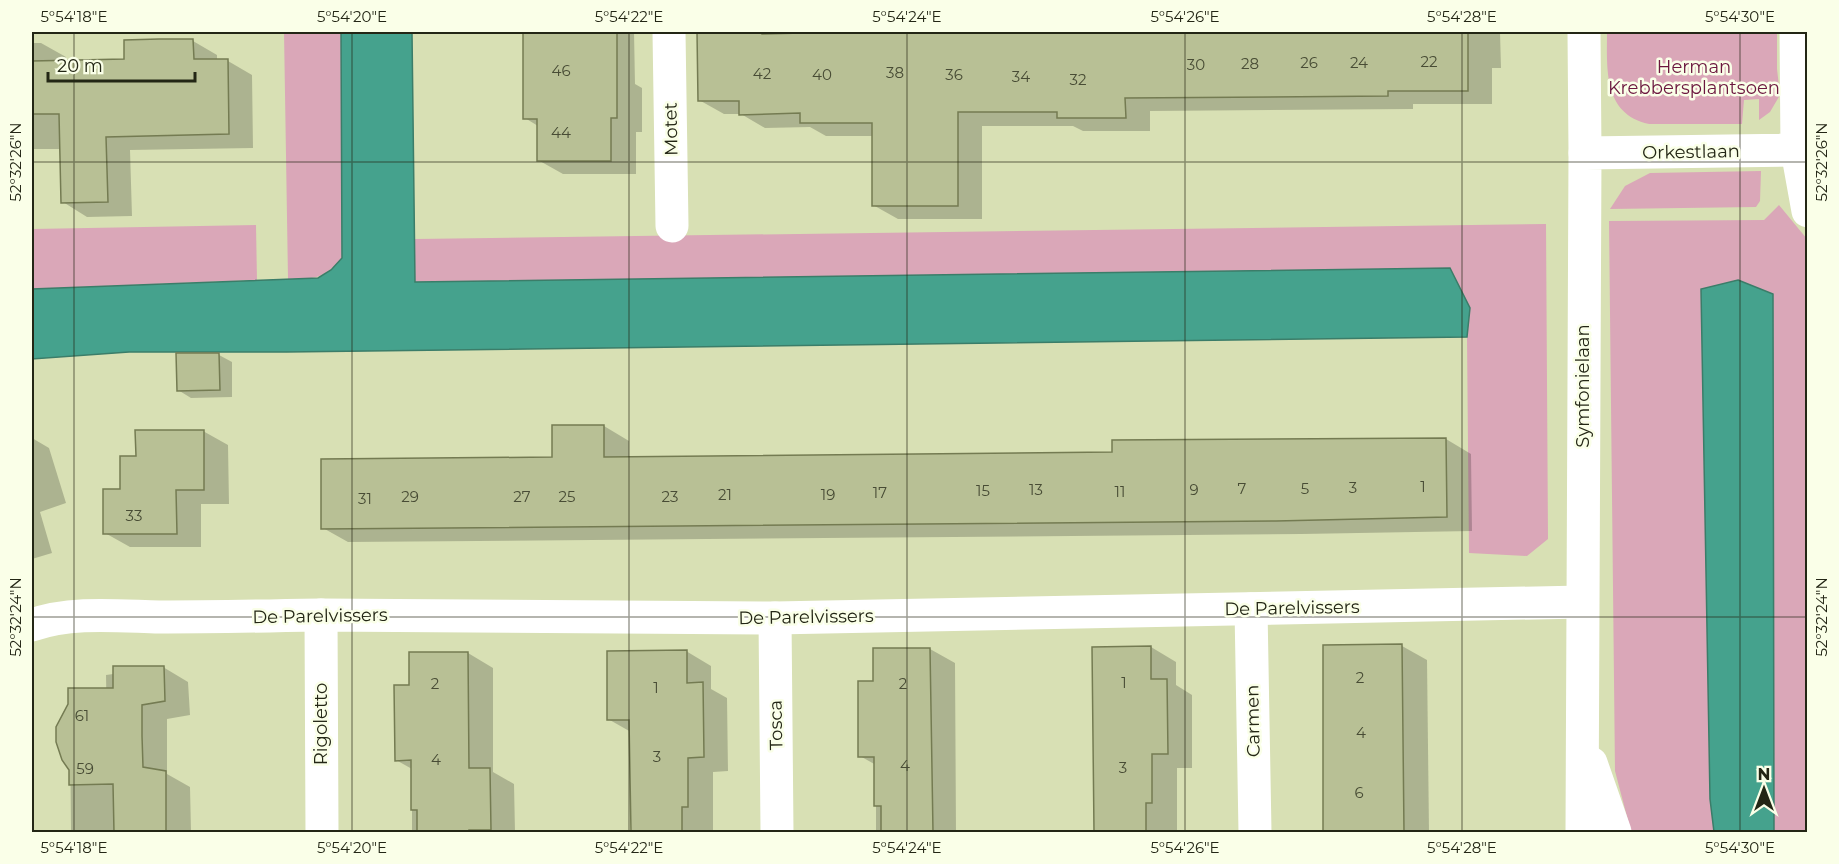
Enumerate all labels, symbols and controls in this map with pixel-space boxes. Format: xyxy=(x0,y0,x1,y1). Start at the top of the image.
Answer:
text: 5°54'18"E xyxy=(40,7,108,26)
text: 5°54'20"E xyxy=(317,7,387,26)
text: 5°54'22"E xyxy=(595,7,663,26)
text: 5°54'24"E xyxy=(872,7,942,26)
text: 5°54'26"E xyxy=(1150,7,1220,26)
text: 5°54'28"E xyxy=(1427,7,1497,26)
text: 5°54'30"E xyxy=(1705,7,1775,26)
scale bar xyxy=(48,45,195,83)
house number: 22 xyxy=(1420,52,1438,71)
house number: 26 xyxy=(1300,53,1318,72)
house number: 24 xyxy=(1350,53,1368,72)
house number: 28 xyxy=(1241,54,1259,73)
text: 20 m xyxy=(57,55,103,77)
house number: 30 xyxy=(1187,55,1205,74)
park label: Herman Krebbersplantsoen xyxy=(1608,56,1780,99)
house number: 46 xyxy=(551,61,571,80)
house number: 38 xyxy=(886,63,904,82)
house number: 42 xyxy=(753,64,771,83)
house number: 40 xyxy=(812,65,832,84)
house number: 36 xyxy=(945,65,963,84)
house number: 34 xyxy=(1012,67,1030,86)
house number: 32 xyxy=(1070,70,1086,89)
street label: Motet xyxy=(660,102,682,156)
text: 52°32'26"N xyxy=(6,122,25,202)
text: 52°32'26"N xyxy=(1812,122,1831,202)
house number: 44 xyxy=(551,123,571,142)
street label: Orkestlaan xyxy=(1642,140,1740,164)
street label: Symfonielaan xyxy=(1572,324,1594,448)
house number: 1 xyxy=(1420,477,1426,496)
house number: 3 xyxy=(1349,478,1357,497)
house number: 7 xyxy=(1238,479,1247,498)
house number: 5 xyxy=(1301,479,1309,498)
house number: 13 xyxy=(1029,480,1043,499)
house number: 9 xyxy=(1189,480,1199,499)
house number: 15 xyxy=(976,481,990,500)
house number: 11 xyxy=(1115,482,1125,501)
house number: 17 xyxy=(873,483,887,502)
house number: 21 xyxy=(718,485,732,504)
house number: 19 xyxy=(821,485,835,504)
house number: 29 xyxy=(401,487,419,506)
house number: 27 xyxy=(513,487,531,506)
house number: 25 xyxy=(558,487,576,506)
house number: 23 xyxy=(662,487,678,506)
house number: 31 xyxy=(358,489,372,508)
house number: 33 xyxy=(126,506,142,525)
text: 52°32'24"N xyxy=(6,577,25,657)
text: 52°32'24"N xyxy=(1812,577,1831,657)
street label: De Parelvissers xyxy=(1224,596,1360,620)
street label: De Parelvissers xyxy=(252,604,388,628)
street label: De Parelvissers xyxy=(738,605,874,629)
house number: 2 xyxy=(1356,668,1364,687)
house number: 1 xyxy=(1121,673,1127,692)
house number: 2 xyxy=(431,674,439,693)
house number: 2 xyxy=(899,674,907,693)
house number: 1 xyxy=(653,678,659,697)
street label: Rigoletto xyxy=(310,683,332,765)
street label: Carmen xyxy=(1241,685,1265,757)
street label: Tosca xyxy=(765,700,787,750)
house number: 61 xyxy=(75,706,89,725)
house number: 4 xyxy=(1356,723,1366,742)
house number: 3 xyxy=(653,747,661,766)
house number: 4 xyxy=(431,750,441,769)
house number: 4 xyxy=(900,756,910,775)
house number: 3 xyxy=(1119,758,1127,777)
house number: 59 xyxy=(76,759,94,778)
north arrow xyxy=(1734,759,1794,819)
text: N xyxy=(1758,765,1770,784)
house number: 6 xyxy=(1354,783,1364,802)
text: 5°54'18"E xyxy=(40,838,108,857)
text: 5°54'20"E xyxy=(317,838,387,857)
text: 5°54'22"E xyxy=(595,838,663,857)
text: 5°54'24"E xyxy=(872,838,942,857)
text: 5°54'26"E xyxy=(1150,838,1220,857)
text: 5°54'28"E xyxy=(1427,838,1497,857)
text: 5°54'30"E xyxy=(1705,838,1775,857)

